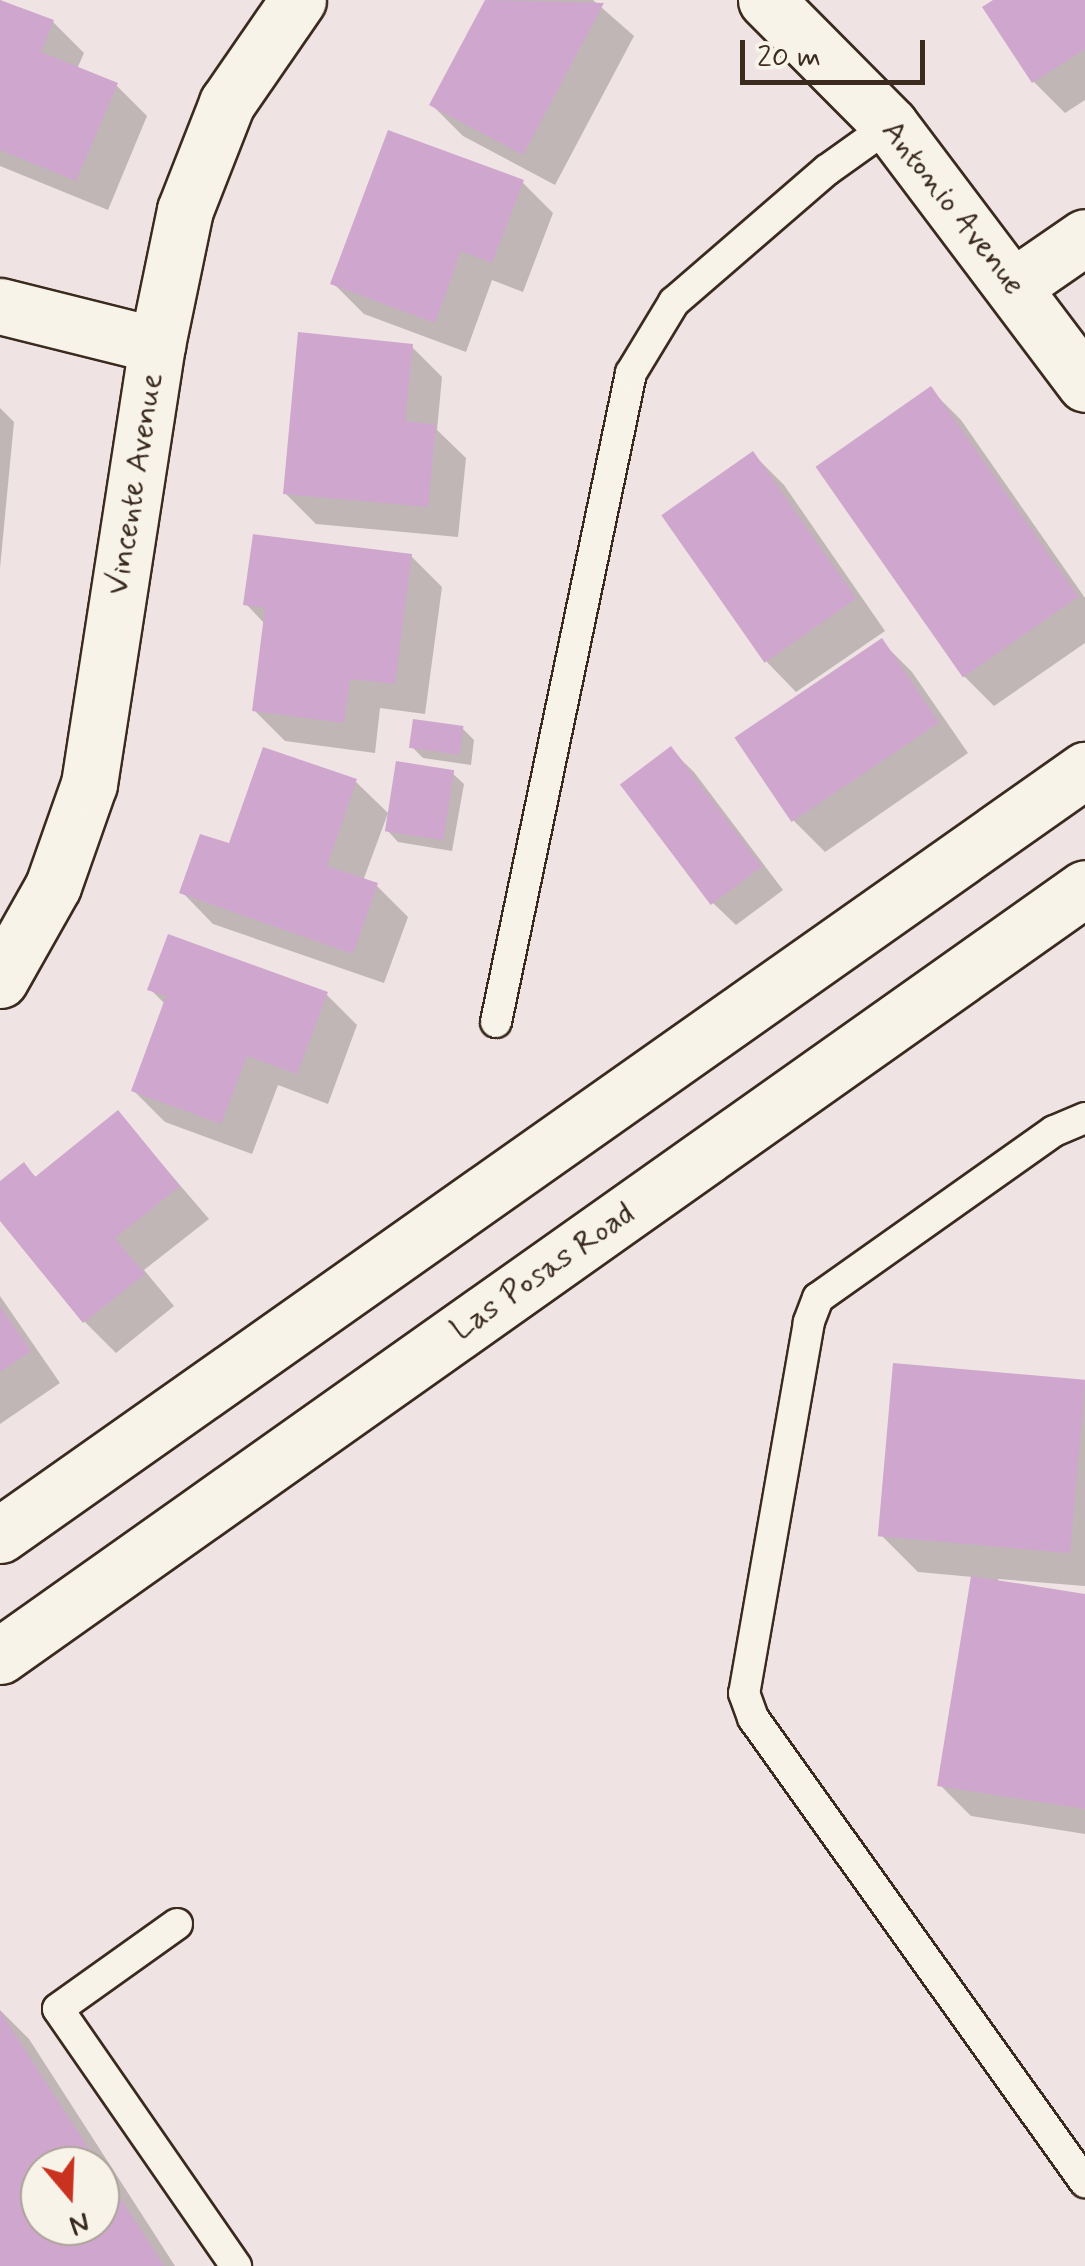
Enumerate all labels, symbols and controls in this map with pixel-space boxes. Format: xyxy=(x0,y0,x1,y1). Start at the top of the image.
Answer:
scale bar xyxy=(745,20,930,82)
text: 20 m xyxy=(757,38,821,77)
street label: Antonio Avenue xyxy=(872,111,1034,305)
street label: Vincente Avenue xyxy=(98,370,172,598)
street label: Las Posas Road xyxy=(449,1198,637,1346)
north arrow xyxy=(20,2146,120,2246)
text: N xyxy=(64,2202,94,2243)

